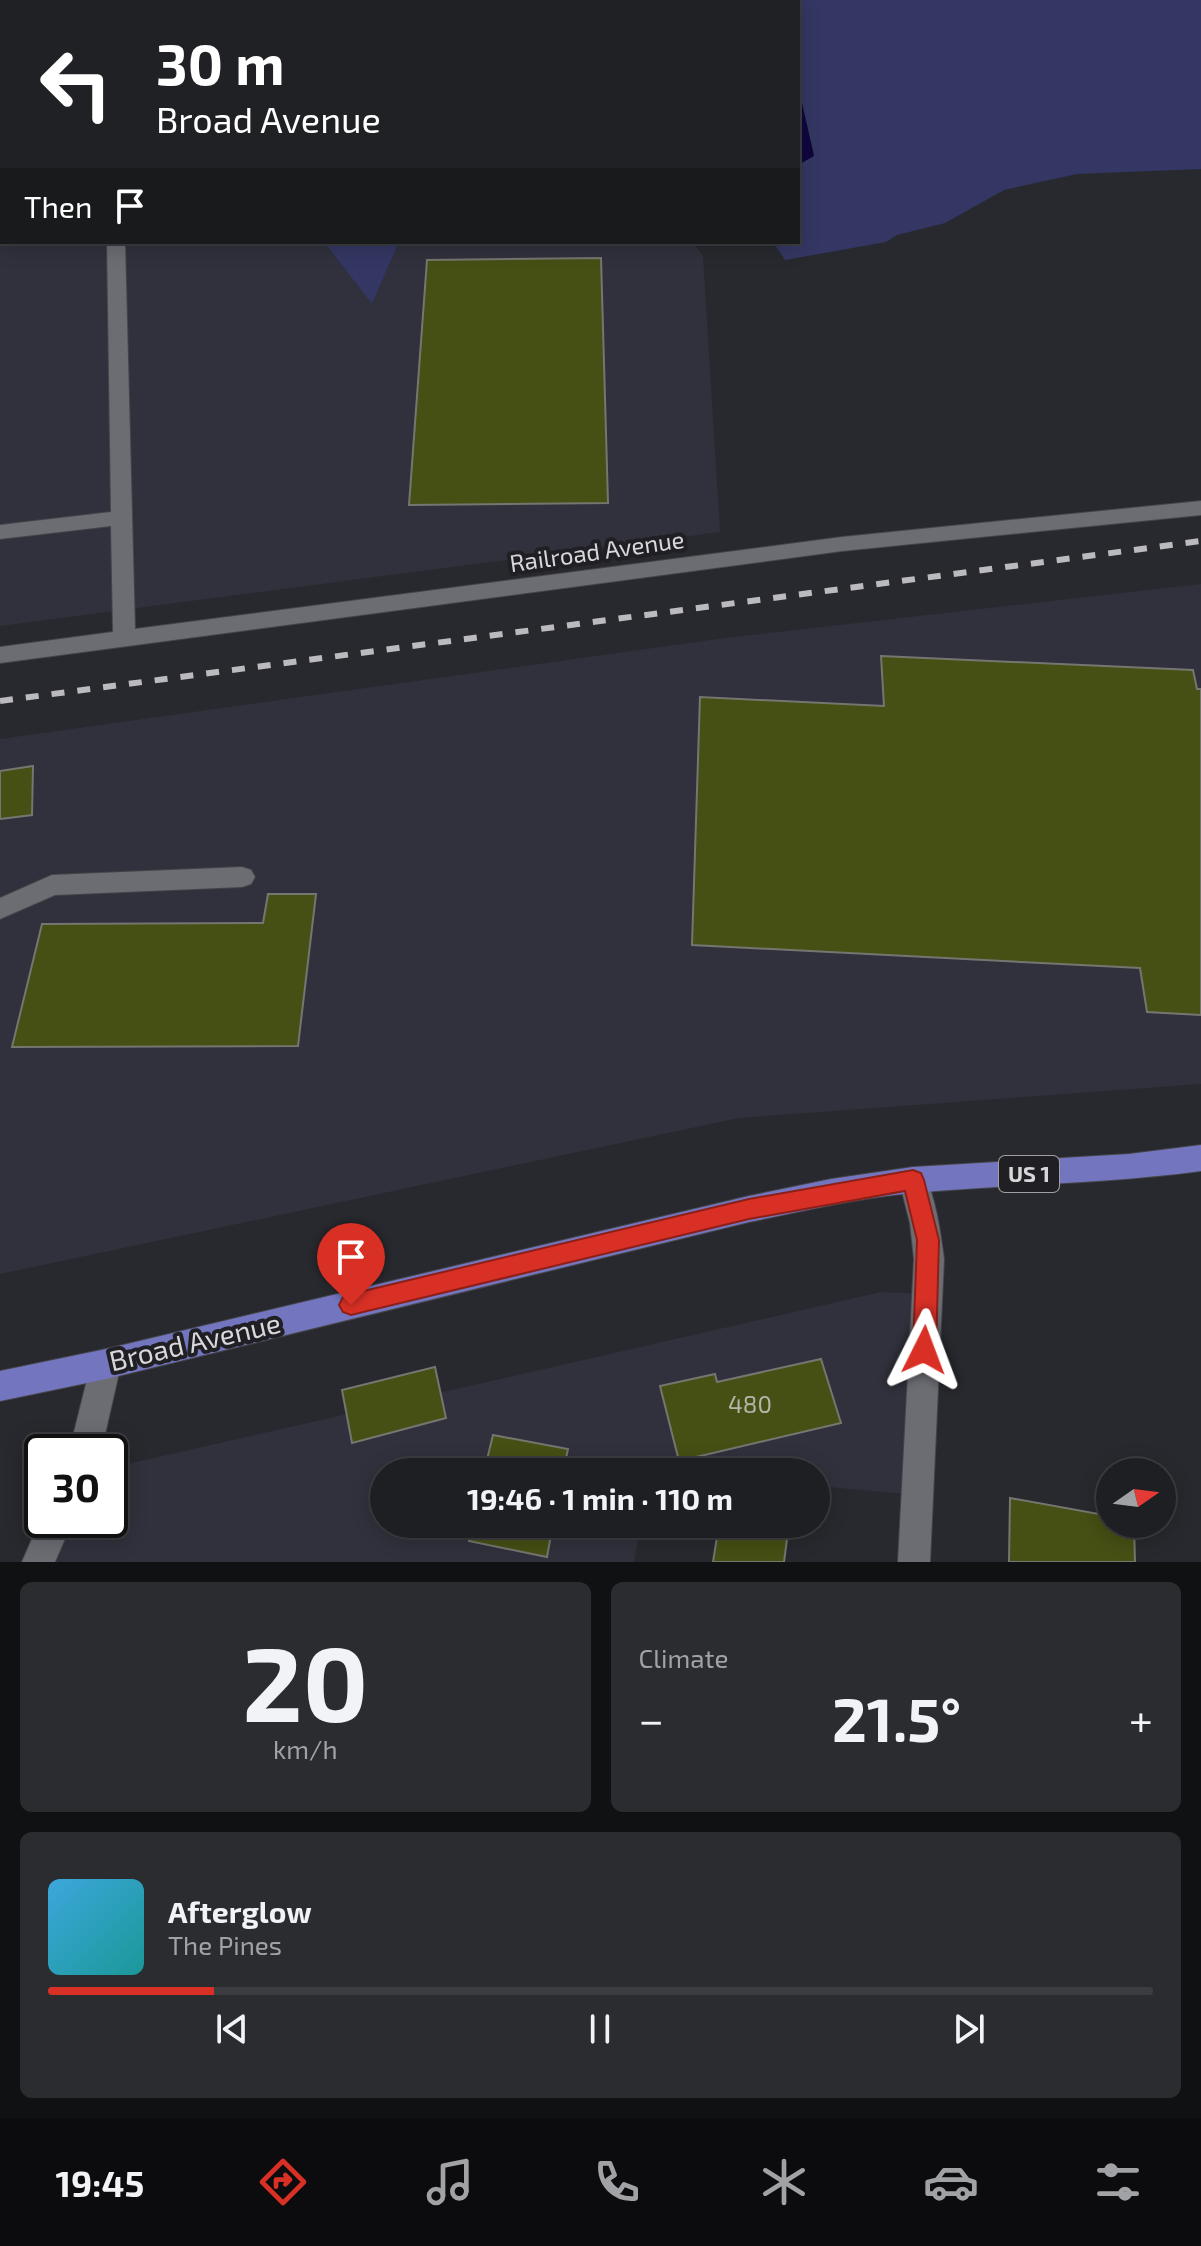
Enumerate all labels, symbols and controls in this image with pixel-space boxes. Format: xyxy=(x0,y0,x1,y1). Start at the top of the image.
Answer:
text: 30 m xyxy=(156,29,285,96)
icon: left xyxy=(24,32,128,136)
text: Broad Avenue xyxy=(156,97,381,140)
icon: arrive xyxy=(108,184,152,228)
text: Then xyxy=(24,188,92,224)
street label: Railroad Avenue xyxy=(508,524,686,577)
road number: US 1 xyxy=(999,1156,1059,1192)
pin xyxy=(317,1223,385,1305)
icon: arrive xyxy=(329,1235,373,1279)
street label: Broad Avenue xyxy=(106,1305,284,1377)
position arrow xyxy=(882,1308,966,1392)
house number: 480 xyxy=(728,1389,772,1418)
speed limit sign: 30 xyxy=(24,1434,128,1538)
north arrow xyxy=(1096,1458,1176,1538)
map controls xyxy=(1096,1458,1176,1538)
text: 19:46 · 1 min · 110 m xyxy=(467,1480,733,1516)
text: 20 xyxy=(242,1618,368,1743)
text: Climate xyxy=(639,1642,728,1673)
text: 21.5° xyxy=(832,1682,961,1754)
text: − xyxy=(639,1692,664,1745)
text: + xyxy=(1129,1692,1153,1745)
text: km/h xyxy=(273,1733,338,1764)
text: Afterglow xyxy=(168,1893,312,1929)
text: The Pines xyxy=(168,1929,282,1960)
icon: previous xyxy=(210,2007,254,2051)
icon: pause xyxy=(578,2007,622,2051)
icon: next xyxy=(947,2007,991,2051)
icon: directions xyxy=(255,2154,311,2210)
icon: music xyxy=(422,2154,478,2210)
icon: phone xyxy=(589,2154,645,2210)
icon: climate xyxy=(756,2154,812,2210)
icon: car xyxy=(923,2154,979,2210)
icon: filters xyxy=(1090,2154,1146,2210)
text: 19:45 xyxy=(55,2161,144,2204)

